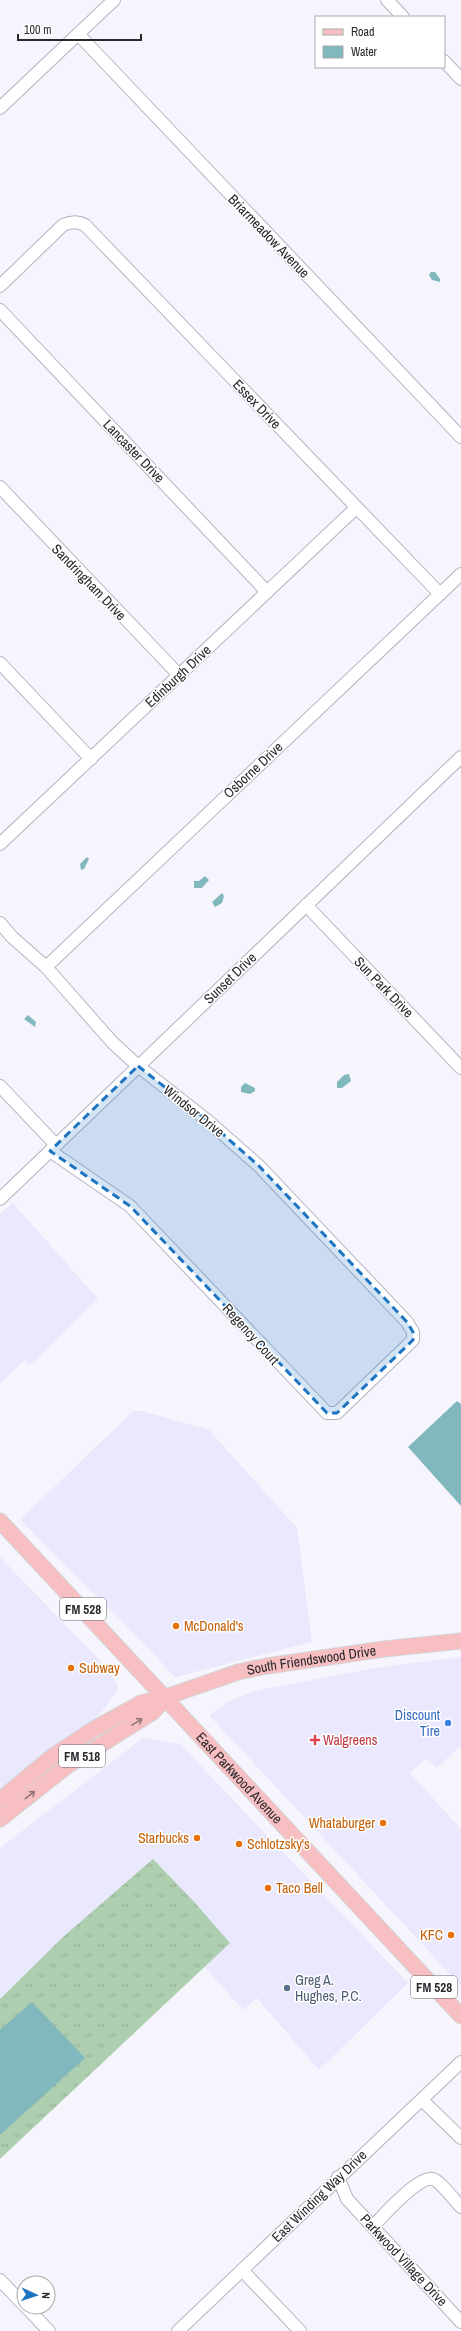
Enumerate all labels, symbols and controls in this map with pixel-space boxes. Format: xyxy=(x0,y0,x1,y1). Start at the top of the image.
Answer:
scale bar xyxy=(18,16,141,42)
legend xyxy=(315,16,445,68)
text: 100 m xyxy=(24,22,51,38)
text: Road xyxy=(351,24,375,40)
text: Water xyxy=(351,44,378,60)
street label: Briarmeadow Avenue xyxy=(224,190,314,282)
street label: Essex Drive xyxy=(229,375,285,433)
street label: Lancaster Drive xyxy=(99,416,169,486)
street label: Sandringham Drive xyxy=(48,540,130,624)
street label: Edinburgh Drive xyxy=(141,641,215,711)
street label: Osborne Drive xyxy=(220,738,286,802)
street label: Sunset Drive xyxy=(200,948,260,1008)
street label: Sun Park Drive xyxy=(350,953,418,1021)
street label: Windsor Drive xyxy=(160,1081,228,1141)
street label: Regency Court xyxy=(219,1300,283,1368)
road number: FM 528 xyxy=(60,1598,106,1620)
place label: McDonald's xyxy=(184,1617,244,1635)
marker: McDonald's xyxy=(171,1621,181,1631)
street label: South Friendswood Drive xyxy=(245,1641,377,1679)
place label: Subway xyxy=(79,1659,120,1677)
marker: Subway xyxy=(66,1663,76,1673)
place label: Discount Tire xyxy=(395,1706,440,1740)
one-way arrow xyxy=(131,1717,143,1725)
marker: Discount Tire xyxy=(443,1718,453,1728)
street label: East Parkwood Avenue xyxy=(192,1728,286,1827)
place label: Walgreens xyxy=(323,1731,378,1749)
marker: Walgreens xyxy=(310,1735,320,1745)
road number: FM 518 xyxy=(59,1745,105,1767)
one-way arrow xyxy=(25,1791,36,1799)
place label: Whataburger xyxy=(309,1814,375,1832)
marker: Whataburger xyxy=(378,1818,388,1828)
place label: Starbucks xyxy=(138,1829,189,1847)
marker: Starbucks xyxy=(192,1833,202,1843)
place label: Schlotzsky's xyxy=(247,1835,310,1853)
marker: Schlotzsky's xyxy=(234,1839,244,1849)
place label: Taco Bell xyxy=(276,1879,323,1897)
marker: Taco Bell xyxy=(263,1883,273,1893)
place label: KFC xyxy=(420,1926,443,1944)
marker: KFC xyxy=(446,1930,456,1940)
place label: Greg A. Hughes, P.C. xyxy=(295,1971,362,2005)
road number: FM 528 xyxy=(411,1976,457,1998)
marker: Greg A. Hughes, P.C. xyxy=(282,1983,292,1993)
street label: East Winding Way Drive xyxy=(268,2146,370,2246)
street label: Parkwood Village Drive xyxy=(357,2210,451,2310)
north arrow xyxy=(16,2275,56,2315)
text: N xyxy=(39,2292,53,2299)

